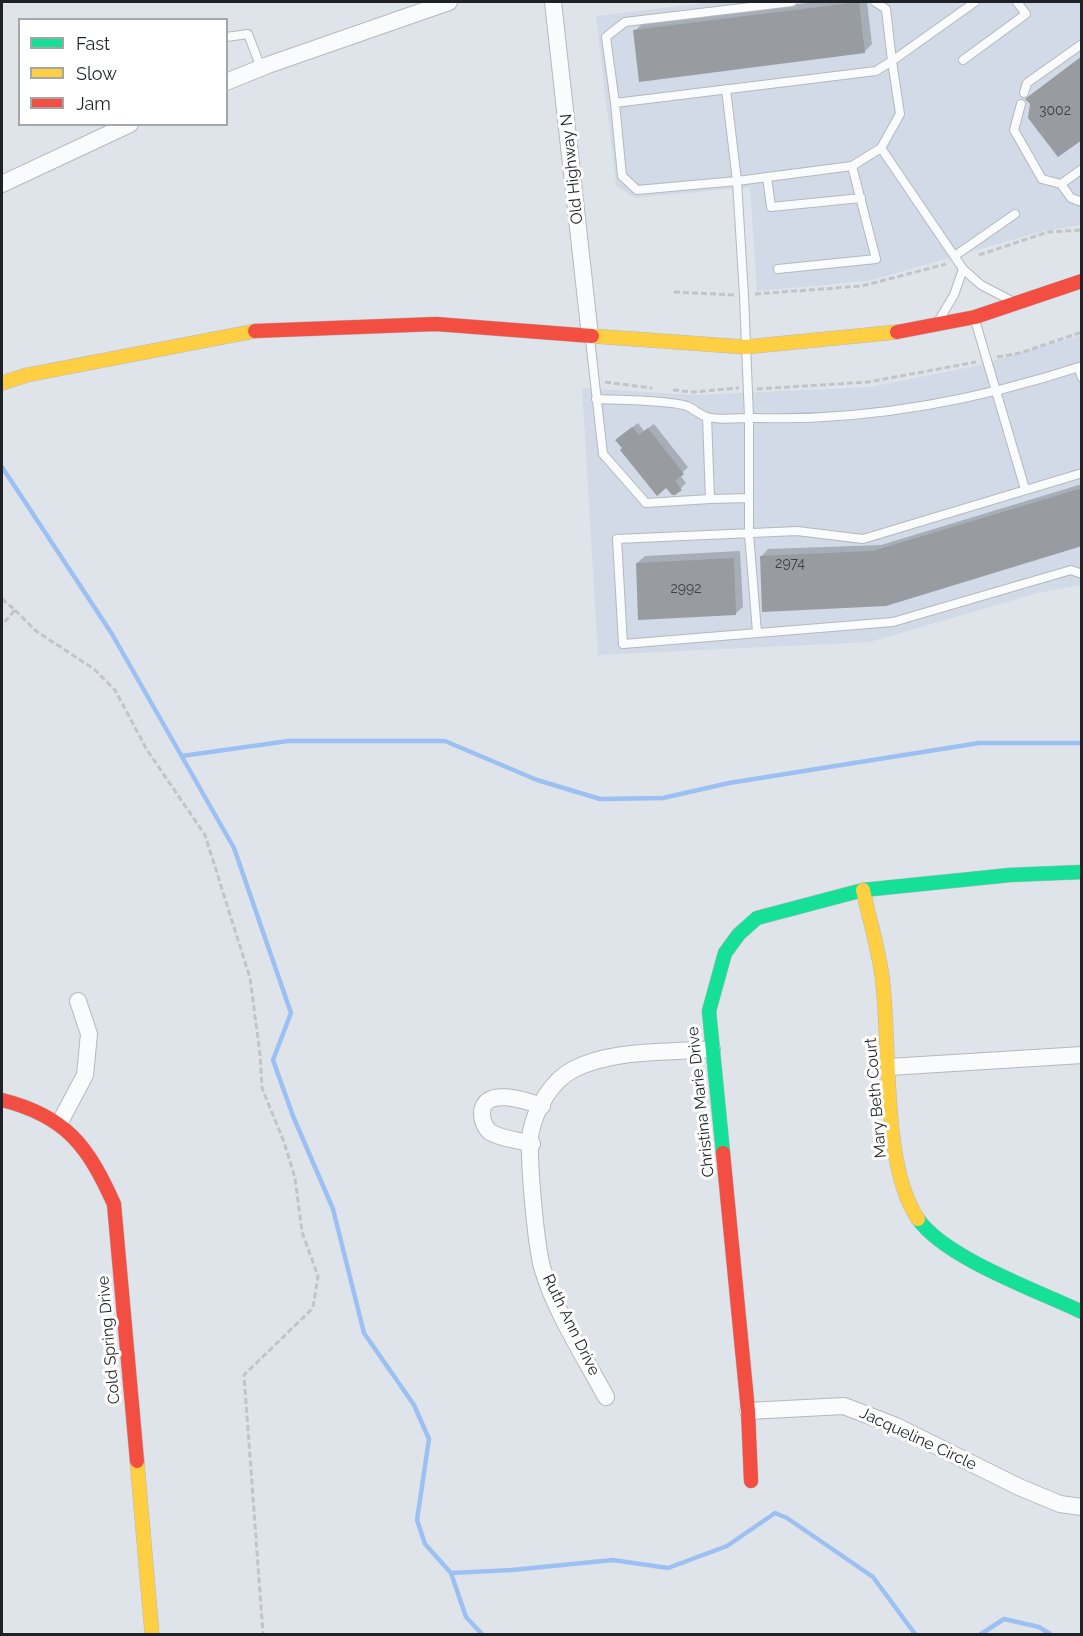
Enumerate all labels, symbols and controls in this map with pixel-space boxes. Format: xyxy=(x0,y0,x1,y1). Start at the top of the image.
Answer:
legend xyxy=(18,18,228,126)
text: Fast xyxy=(76,33,110,54)
text: Slow xyxy=(76,63,117,84)
text: Jam xyxy=(76,93,111,114)
house number: 3002 xyxy=(1039,103,1071,119)
street label: Old Highway N xyxy=(557,113,587,225)
house number: 2974 xyxy=(775,556,805,572)
house number: 2992 xyxy=(671,581,701,597)
street label: Christina Marie Drive xyxy=(684,1026,718,1178)
street label: Mary Beth Court xyxy=(861,1037,891,1159)
street label: Ruth Ann Drive xyxy=(538,1271,604,1379)
street label: Cold Spring Drive xyxy=(94,1275,124,1405)
street label: Jacqueline Circle xyxy=(857,1404,979,1474)

